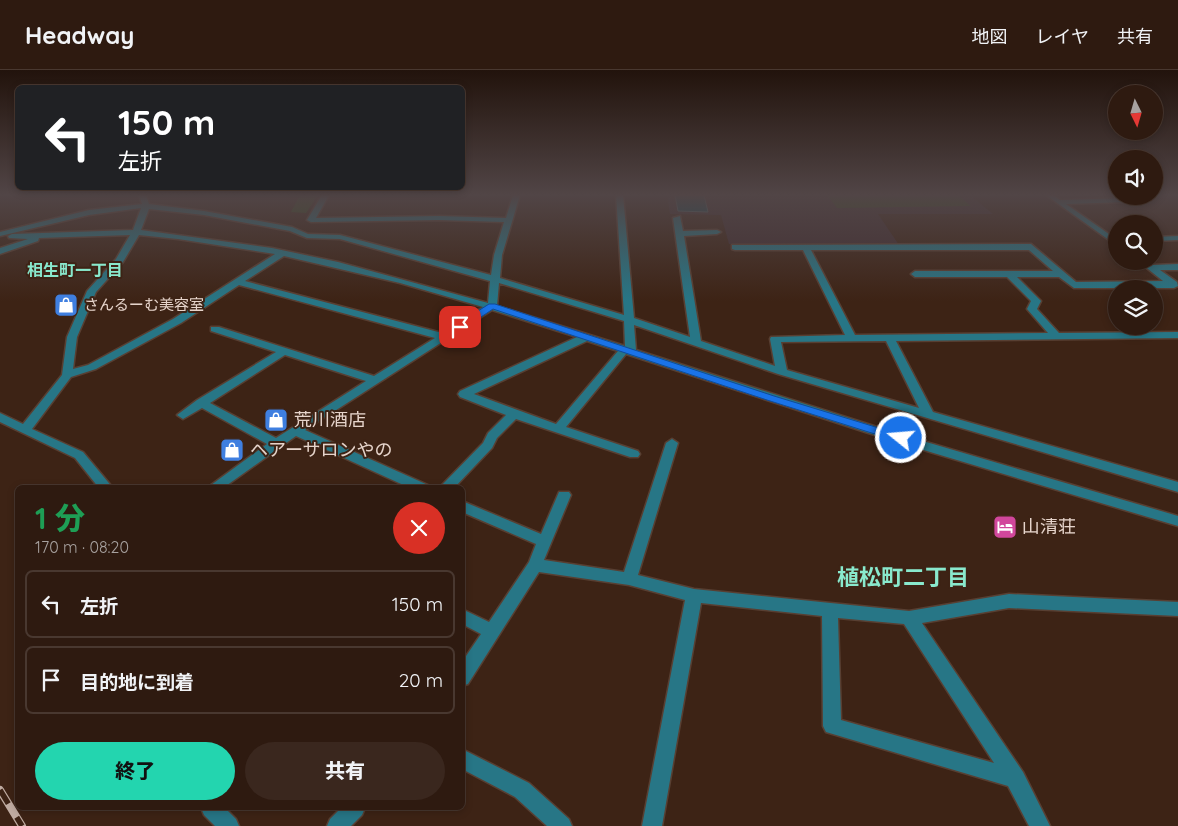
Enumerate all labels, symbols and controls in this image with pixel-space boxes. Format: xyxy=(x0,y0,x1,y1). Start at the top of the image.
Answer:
text: Headway xyxy=(25,20,134,50)
text: 地図 xyxy=(972,25,1008,48)
text: レイヤ xyxy=(1036,25,1089,48)
text: 共有 xyxy=(1117,25,1153,48)
north arrow xyxy=(1108,85,1162,140)
map controls xyxy=(1108,85,1163,335)
text: 150 m xyxy=(118,100,215,144)
icon: left xyxy=(35,105,100,170)
text: 左折 xyxy=(118,147,162,175)
button: sound xyxy=(1108,150,1163,205)
button: search xyxy=(1108,215,1163,270)
district label: 相生町一丁目 xyxy=(27,260,123,280)
button: layers xyxy=(1108,280,1163,335)
shop icon: さんるーむ美容室 xyxy=(53,292,79,318)
place label: さんるーむ美容室 xyxy=(84,295,204,314)
pin xyxy=(439,306,481,348)
icon: arrive xyxy=(446,313,474,341)
shop icon: 荒川酒店 xyxy=(263,407,289,433)
place label: 荒川酒店 xyxy=(294,408,366,431)
position arrow xyxy=(874,411,926,463)
shop icon: ヘアーサロンやの xyxy=(219,437,245,463)
place label: ヘアーサロンやの xyxy=(250,438,393,461)
text: 1 分 xyxy=(35,499,85,537)
button: close xyxy=(393,502,445,554)
hotel icon: 山清荘 xyxy=(992,514,1018,540)
place label: 山清荘 xyxy=(1022,515,1076,538)
text: 170 m · 08:20 xyxy=(35,537,129,557)
district label: 植松町二丁目 xyxy=(837,563,969,591)
icon: left xyxy=(37,590,65,618)
text: 150 m xyxy=(392,592,443,616)
text: 左折 xyxy=(80,594,118,618)
icon: arrive xyxy=(37,666,65,694)
text: 20 m xyxy=(399,668,443,692)
text: 目的地に到着 xyxy=(80,670,194,694)
button: 終了 xyxy=(35,742,235,800)
button: 共有 xyxy=(245,742,445,800)

